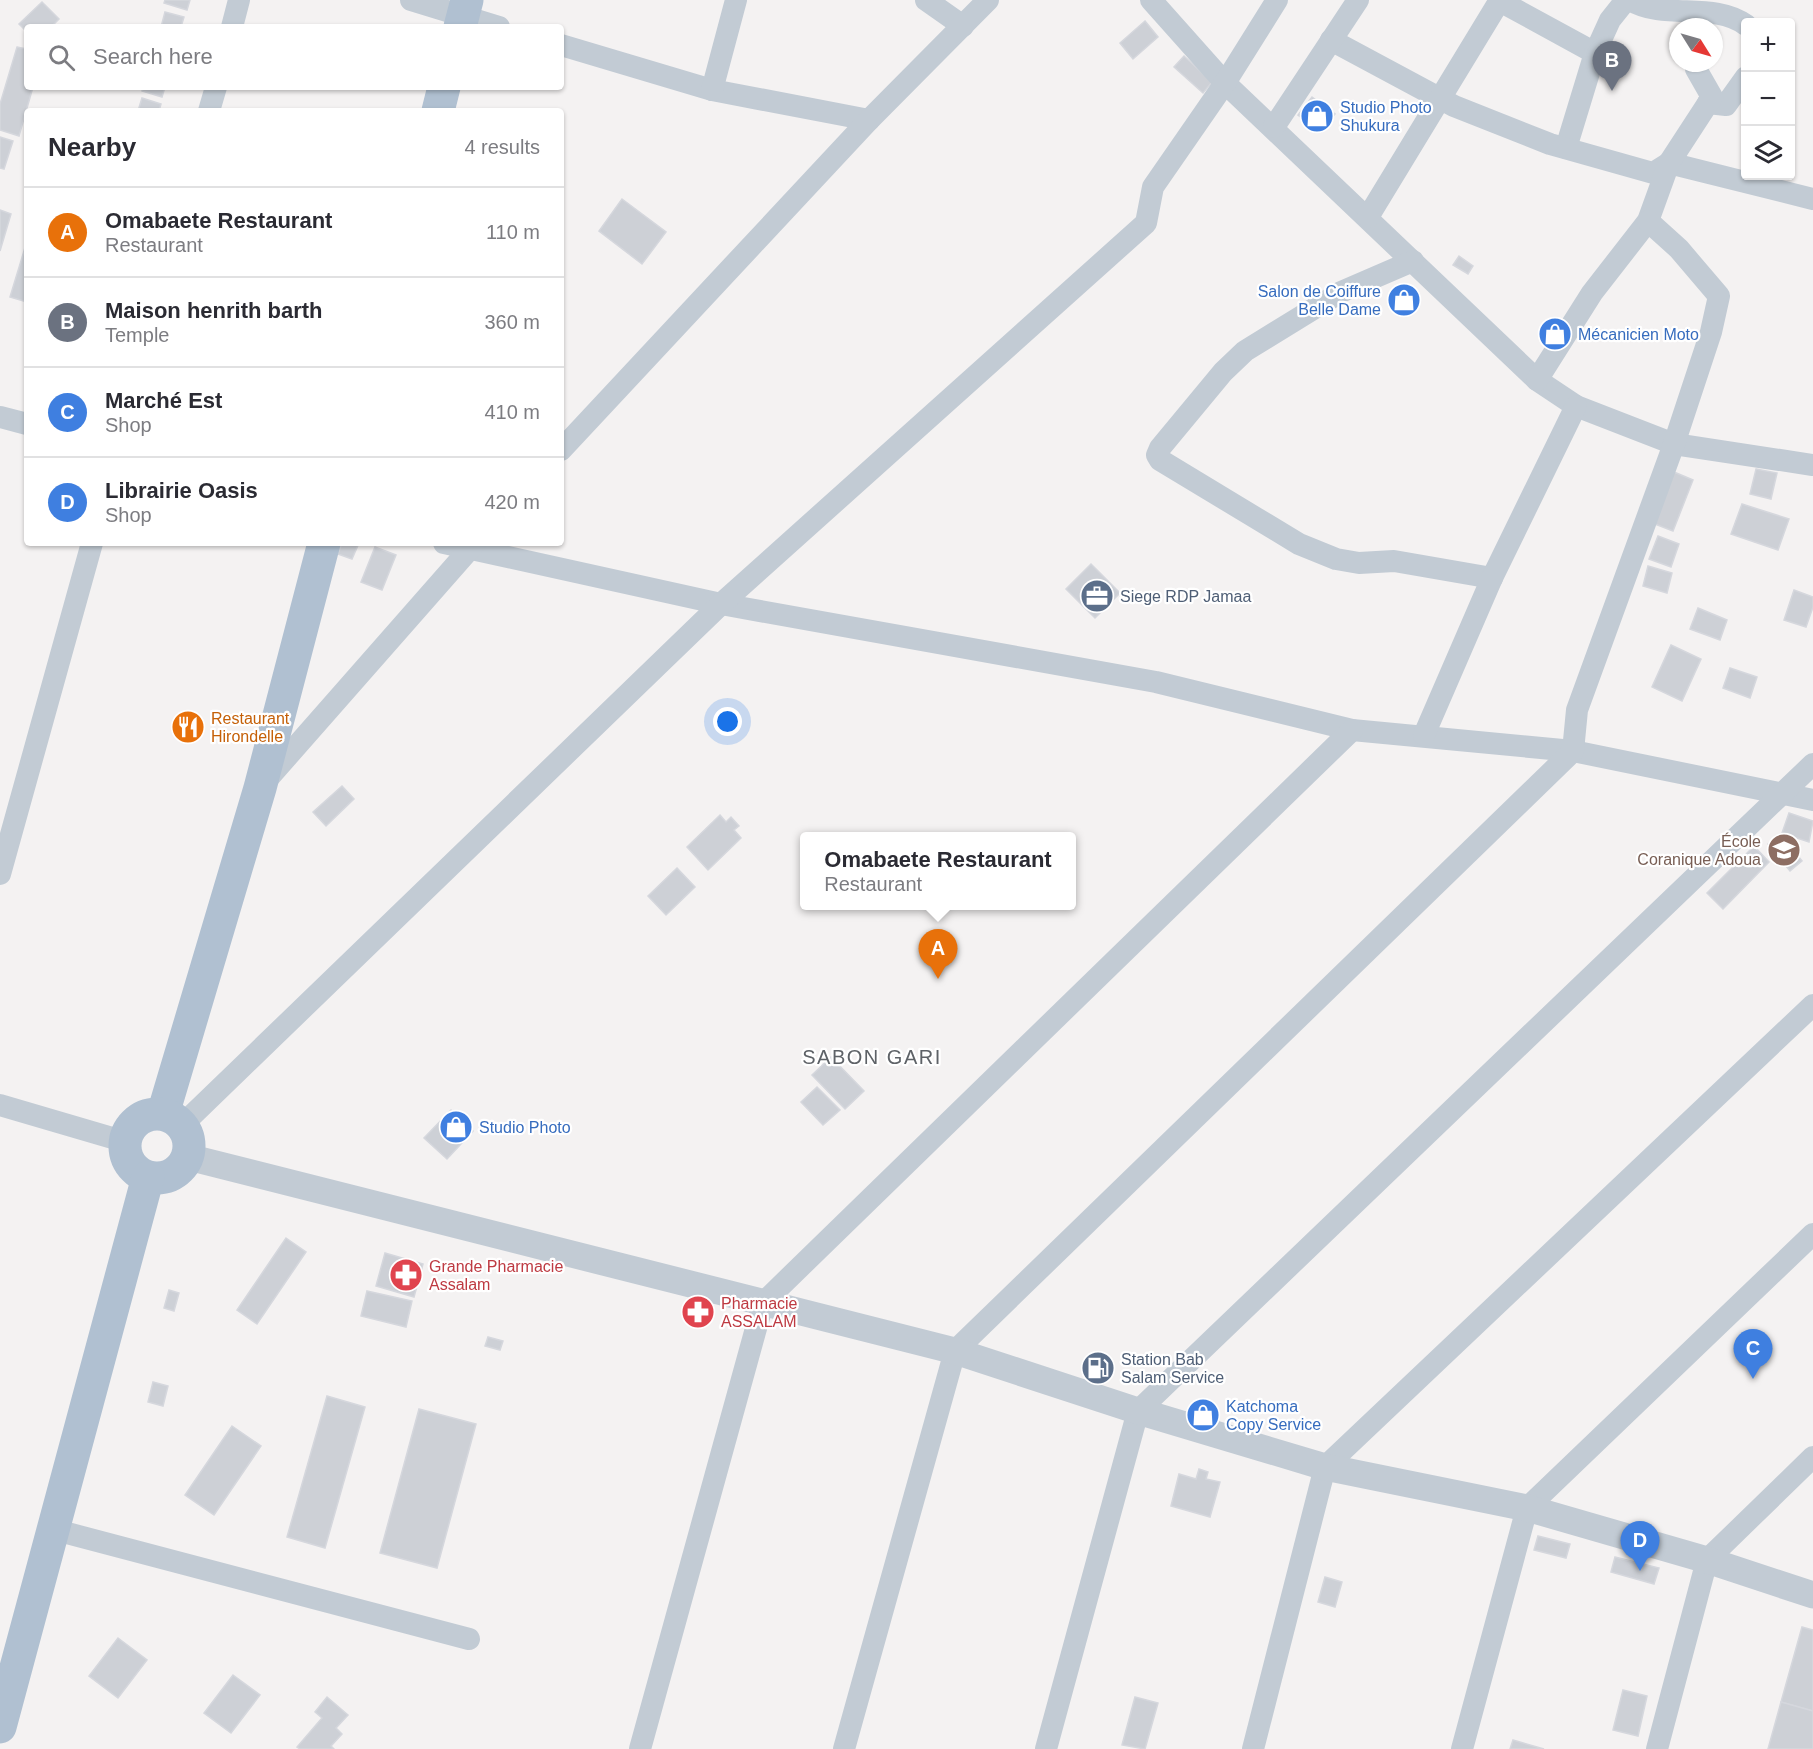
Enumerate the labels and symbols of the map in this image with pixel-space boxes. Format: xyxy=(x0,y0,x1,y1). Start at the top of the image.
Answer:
north arrow xyxy=(1669,18,1723,72)
pin: B xyxy=(1592,42,1632,91)
shop icon: Studio Photo Shukura xyxy=(1299,98,1335,134)
place label: Studio Photo Shukura xyxy=(1340,99,1432,134)
shop icon: Salon de Coiffure Belle Dame xyxy=(1386,282,1422,318)
place label: Salon de Coiffure Belle Dame xyxy=(1258,283,1381,318)
shop icon: Mécanicien Moto xyxy=(1537,316,1573,352)
place label: Mécanicien Moto xyxy=(1578,326,1699,343)
office icon: Siege RDP Jamaa xyxy=(1079,578,1115,614)
place label: Siege RDP Jamaa xyxy=(1120,588,1251,605)
your location xyxy=(713,707,742,736)
restaurant icon: Restaurant Hirondelle xyxy=(170,709,206,745)
place label: Restaurant Hirondelle xyxy=(211,710,290,745)
place label: École Coranique Adoua xyxy=(1637,832,1761,868)
school or university icon: École Coranique Adoua xyxy=(1766,832,1802,868)
pin: A xyxy=(918,930,958,979)
district label: SABON GARI xyxy=(802,1046,942,1068)
shop icon: Studio Photo xyxy=(438,1109,474,1145)
place label: Studio Photo xyxy=(479,1119,571,1136)
pharmacy icon: Grande Pharmacie Assalam xyxy=(388,1257,424,1293)
place label: Grande Pharmacie Assalam xyxy=(429,1258,563,1293)
pharmacy icon: Pharmacie ASSALAM xyxy=(680,1294,716,1330)
place label: Pharmacie ASSALAM xyxy=(721,1295,798,1330)
pin: C xyxy=(1734,1330,1772,1379)
fuel station icon: Station Bab Salam Service xyxy=(1080,1350,1116,1386)
place label: Station Bab Salam Service xyxy=(1121,1351,1224,1386)
shop icon: Katchoma Copy Service xyxy=(1185,1397,1221,1433)
place label: Katchoma Copy Service xyxy=(1226,1398,1321,1433)
pin: D xyxy=(1620,1522,1660,1571)

